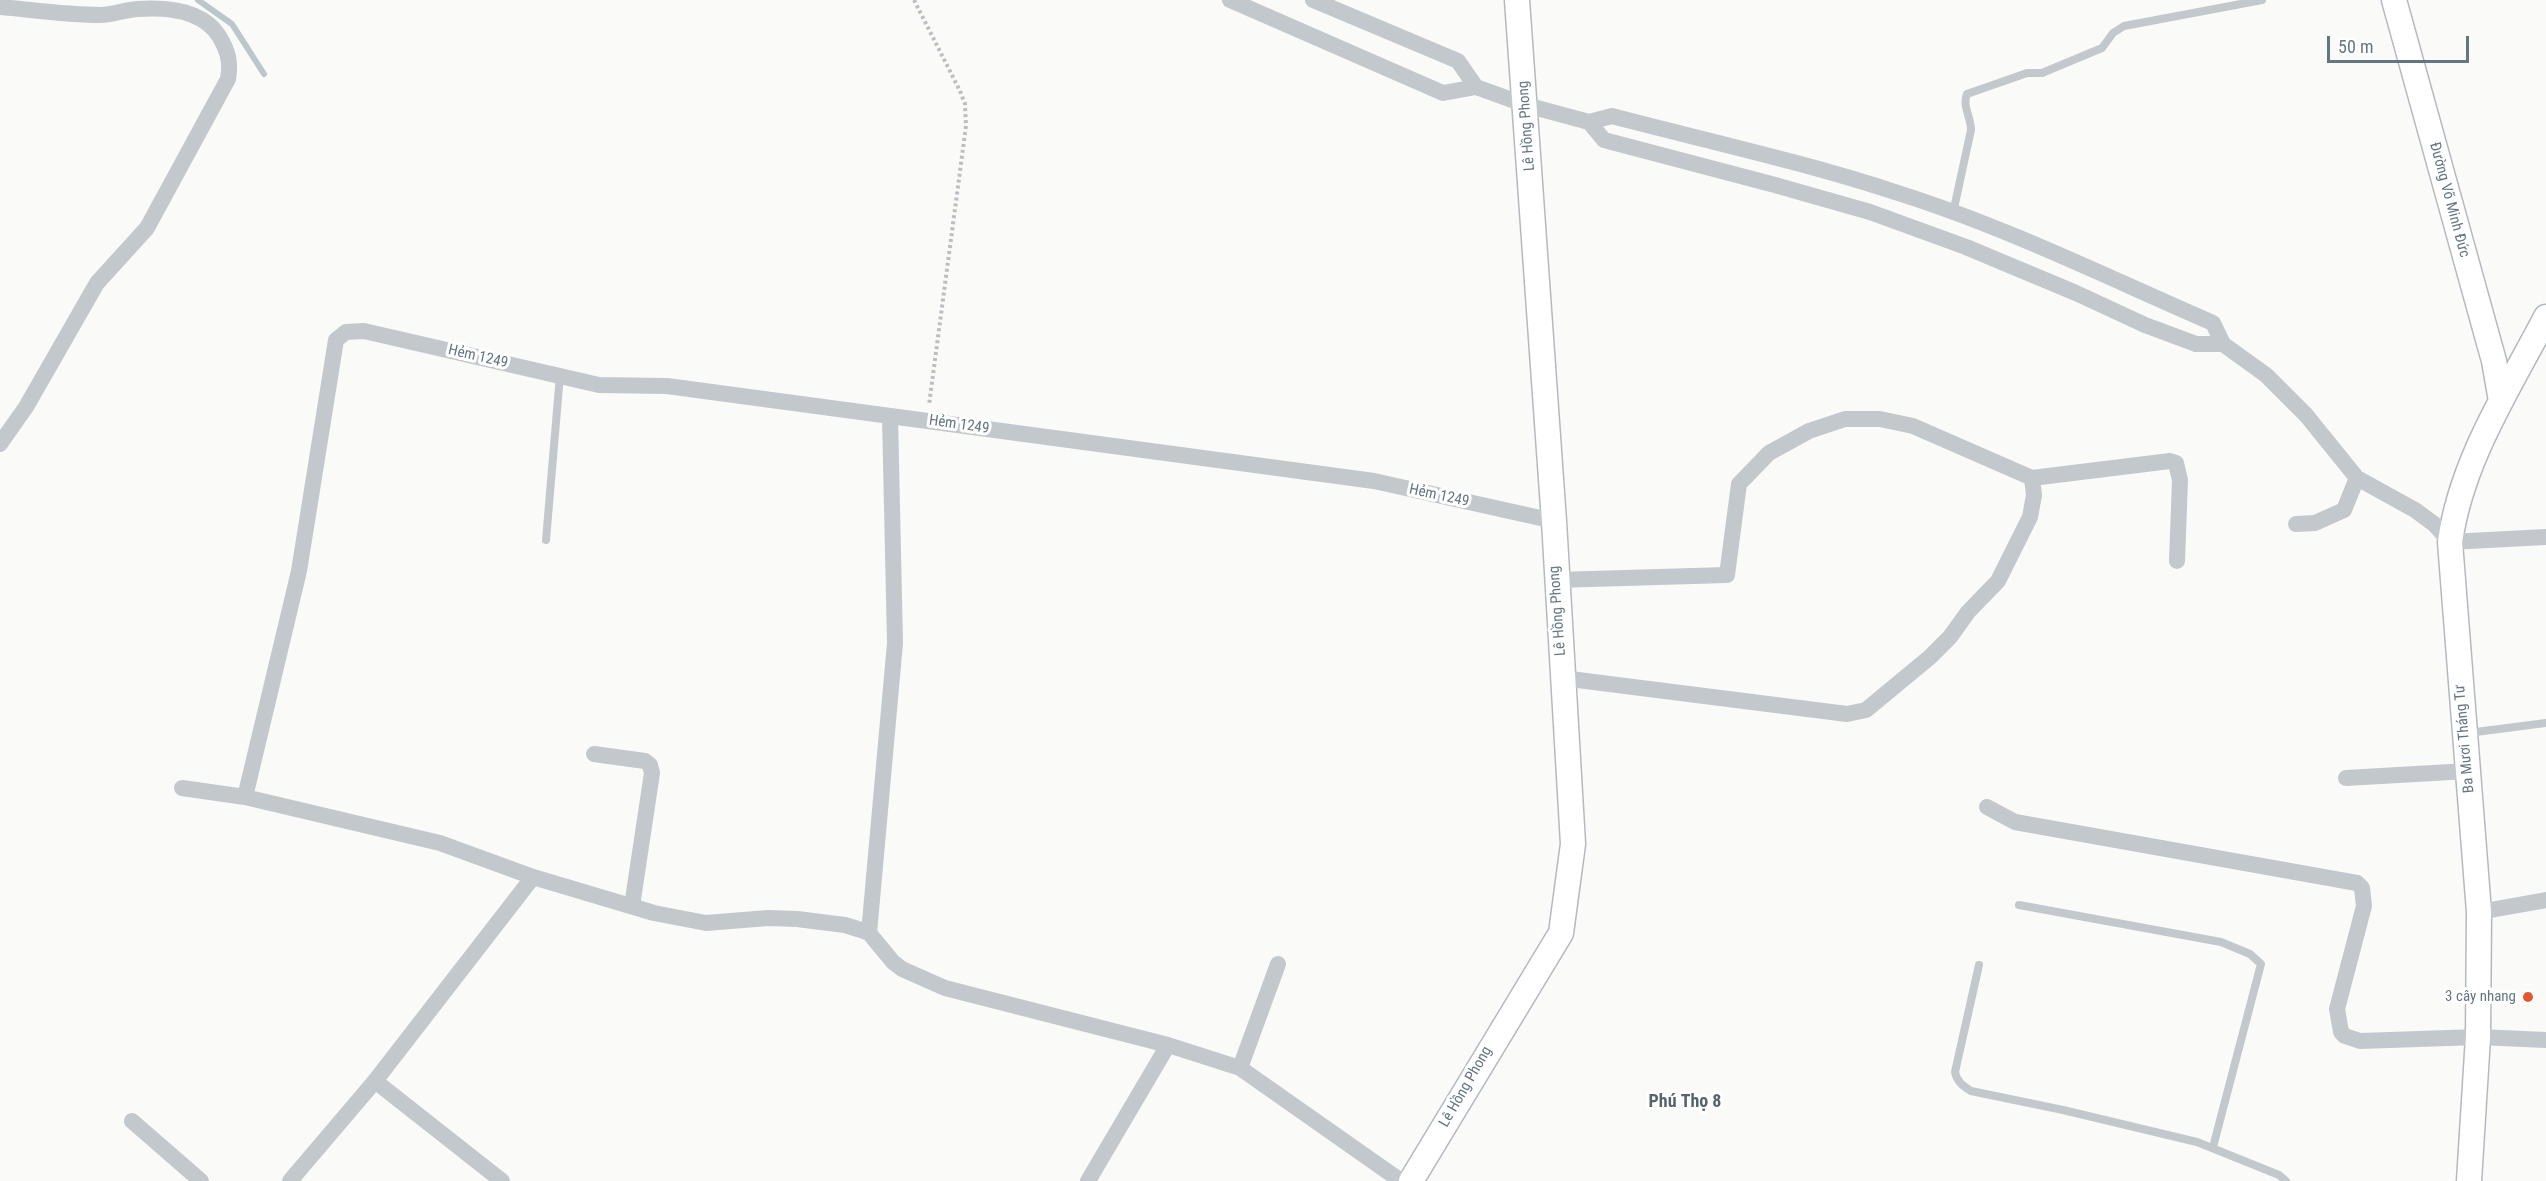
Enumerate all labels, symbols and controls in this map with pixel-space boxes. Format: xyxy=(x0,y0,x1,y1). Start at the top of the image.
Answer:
scale bar xyxy=(2330,24,2472,62)
text: 50 m xyxy=(2338,36,2373,57)
street label: Lê Hồng Phong xyxy=(1515,80,1539,172)
street label: Đường Võ Minh Đức xyxy=(2425,140,2473,260)
street label: Hẻm 1249 xyxy=(446,341,510,373)
street label: Hẻm 1249 xyxy=(928,412,990,438)
street label: Hẻm 1249 xyxy=(1407,481,1471,511)
street label: Lê Hồng Phong xyxy=(1546,565,1570,657)
street label: Ba Mươi Tháng Tư xyxy=(2451,684,2479,794)
place label: 3 cây nhang xyxy=(2445,988,2516,1006)
marker: 3 cây nhang xyxy=(2521,990,2535,1004)
street label: Lê Hồng Phong xyxy=(1436,1043,1496,1131)
district label: Phú Thọ 8 xyxy=(1649,1091,1721,1113)

